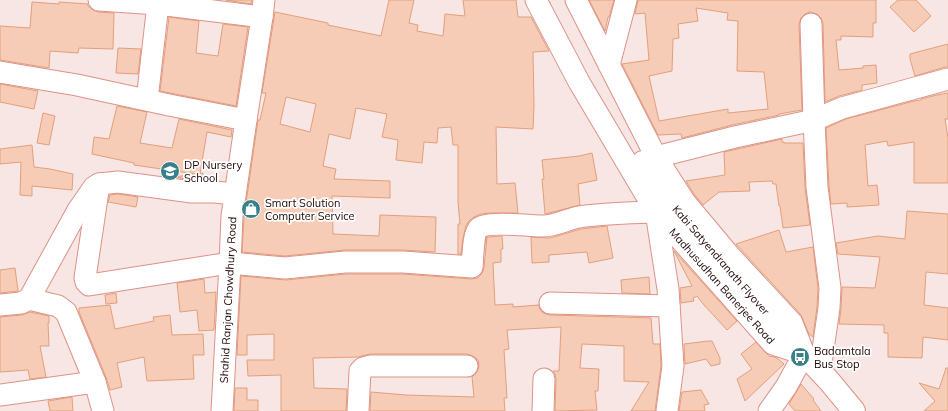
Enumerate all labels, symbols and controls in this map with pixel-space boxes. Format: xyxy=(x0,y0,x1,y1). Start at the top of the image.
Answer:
place label: DP Nursery School xyxy=(184,158,243,185)
school or university icon: DP Nursery School xyxy=(159,160,181,182)
place label: Smart Solution Computer Service xyxy=(265,196,355,223)
shop icon: Smart Solution Computer Service xyxy=(240,198,262,220)
street label: Kabi Satyendranath Flyover xyxy=(669,202,773,318)
street label: Shahid Ranjan Chowdhury Road xyxy=(217,216,239,384)
street label: Madhusudhan Banerjee Road xyxy=(666,225,778,347)
place label: Badamtala Bus Stop xyxy=(814,344,871,371)
bus stop icon: Badamtala Bus Stop xyxy=(789,346,811,368)

